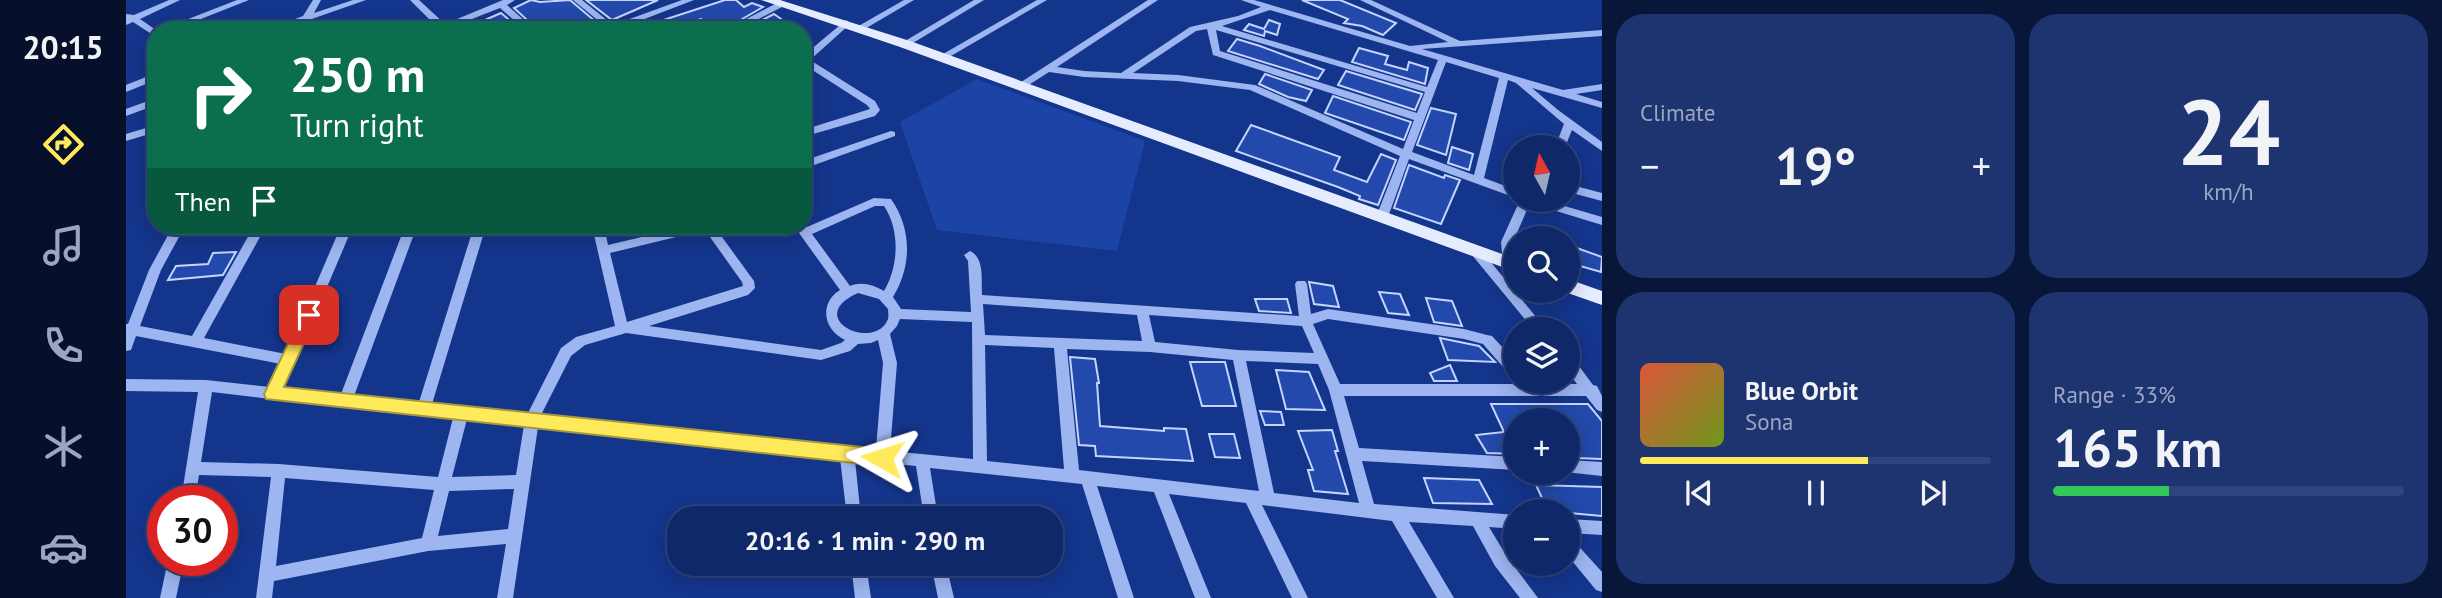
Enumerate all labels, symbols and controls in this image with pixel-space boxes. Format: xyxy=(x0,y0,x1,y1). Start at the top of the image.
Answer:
text: 20:15 xyxy=(22,26,104,68)
text: 250 m xyxy=(290,42,425,106)
icon: right xyxy=(175,49,266,140)
text: 24 xyxy=(2177,72,2280,190)
text: Climate xyxy=(1640,98,1715,127)
text: Turn right xyxy=(290,104,424,146)
icon: directions xyxy=(39,120,88,169)
text: 19° xyxy=(1775,132,1856,199)
north arrow xyxy=(1503,135,1580,212)
map controls xyxy=(1503,135,1580,576)
text: − xyxy=(1640,141,1659,190)
text: + xyxy=(1972,141,1991,190)
text: km/h xyxy=(2203,177,2254,206)
icon: arrive xyxy=(245,182,283,220)
text: Then xyxy=(175,185,231,218)
icon: music xyxy=(39,221,88,270)
button: search xyxy=(1503,226,1580,303)
pin xyxy=(279,285,339,345)
icon: arrive xyxy=(290,296,328,334)
button: layers xyxy=(1503,317,1580,394)
icon: phone xyxy=(39,321,88,370)
text: Blue Orbit xyxy=(1745,374,1858,407)
text: Range · 33% xyxy=(2053,380,2176,409)
text: Sona xyxy=(1745,407,1794,436)
button: + xyxy=(1503,408,1580,485)
text: 165 km xyxy=(2053,414,2222,481)
position arrow xyxy=(845,421,919,495)
icon: climate xyxy=(39,422,88,471)
icon: previous xyxy=(1680,474,1718,512)
icon: pause xyxy=(1797,474,1835,512)
icon: next xyxy=(1914,474,1952,512)
speed limit sign: 30 xyxy=(147,485,238,576)
button: − xyxy=(1503,499,1580,576)
icon: car xyxy=(39,523,88,572)
text: 20:16 · 1 min · 290 m xyxy=(745,524,985,557)

